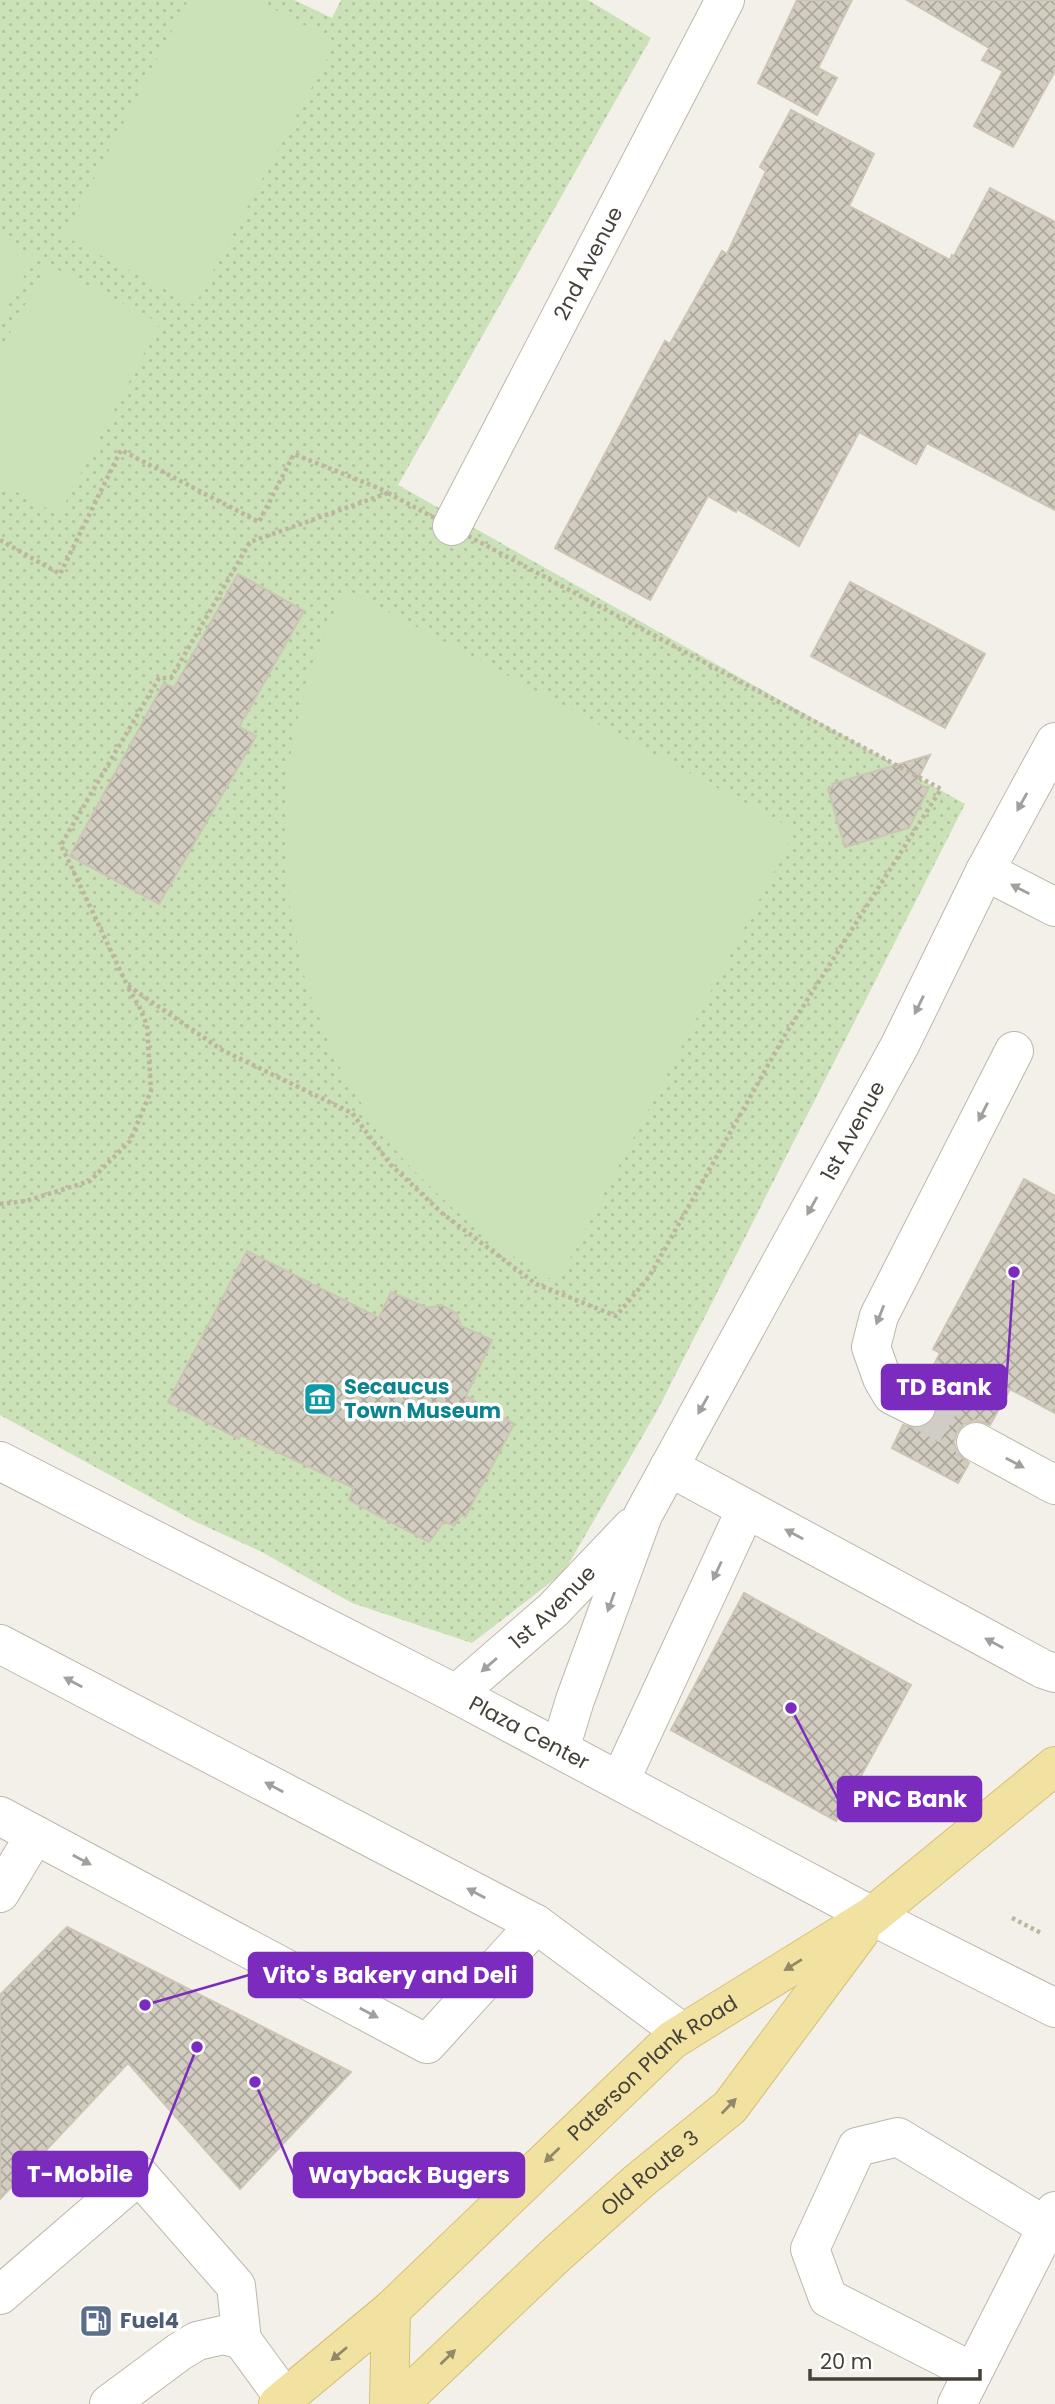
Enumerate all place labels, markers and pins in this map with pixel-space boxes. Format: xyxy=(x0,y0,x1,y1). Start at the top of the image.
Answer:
callout: TD Bank xyxy=(882,1365,1006,1409)
place label: Secaucus Town Museum xyxy=(344,1372,501,1425)
museum icon: Secaucus Town Museum xyxy=(301,1380,339,1418)
callout: PNC Bank xyxy=(838,1777,981,1821)
callout: Vito's Bakery and Deli xyxy=(249,1953,532,1997)
callout: T-Mobile xyxy=(13,2152,147,2196)
callout: Wayback Bugers xyxy=(294,2153,524,2197)
fuel station icon: Fuel4 xyxy=(77,2302,115,2340)
place label: Fuel4 xyxy=(120,2306,179,2335)

